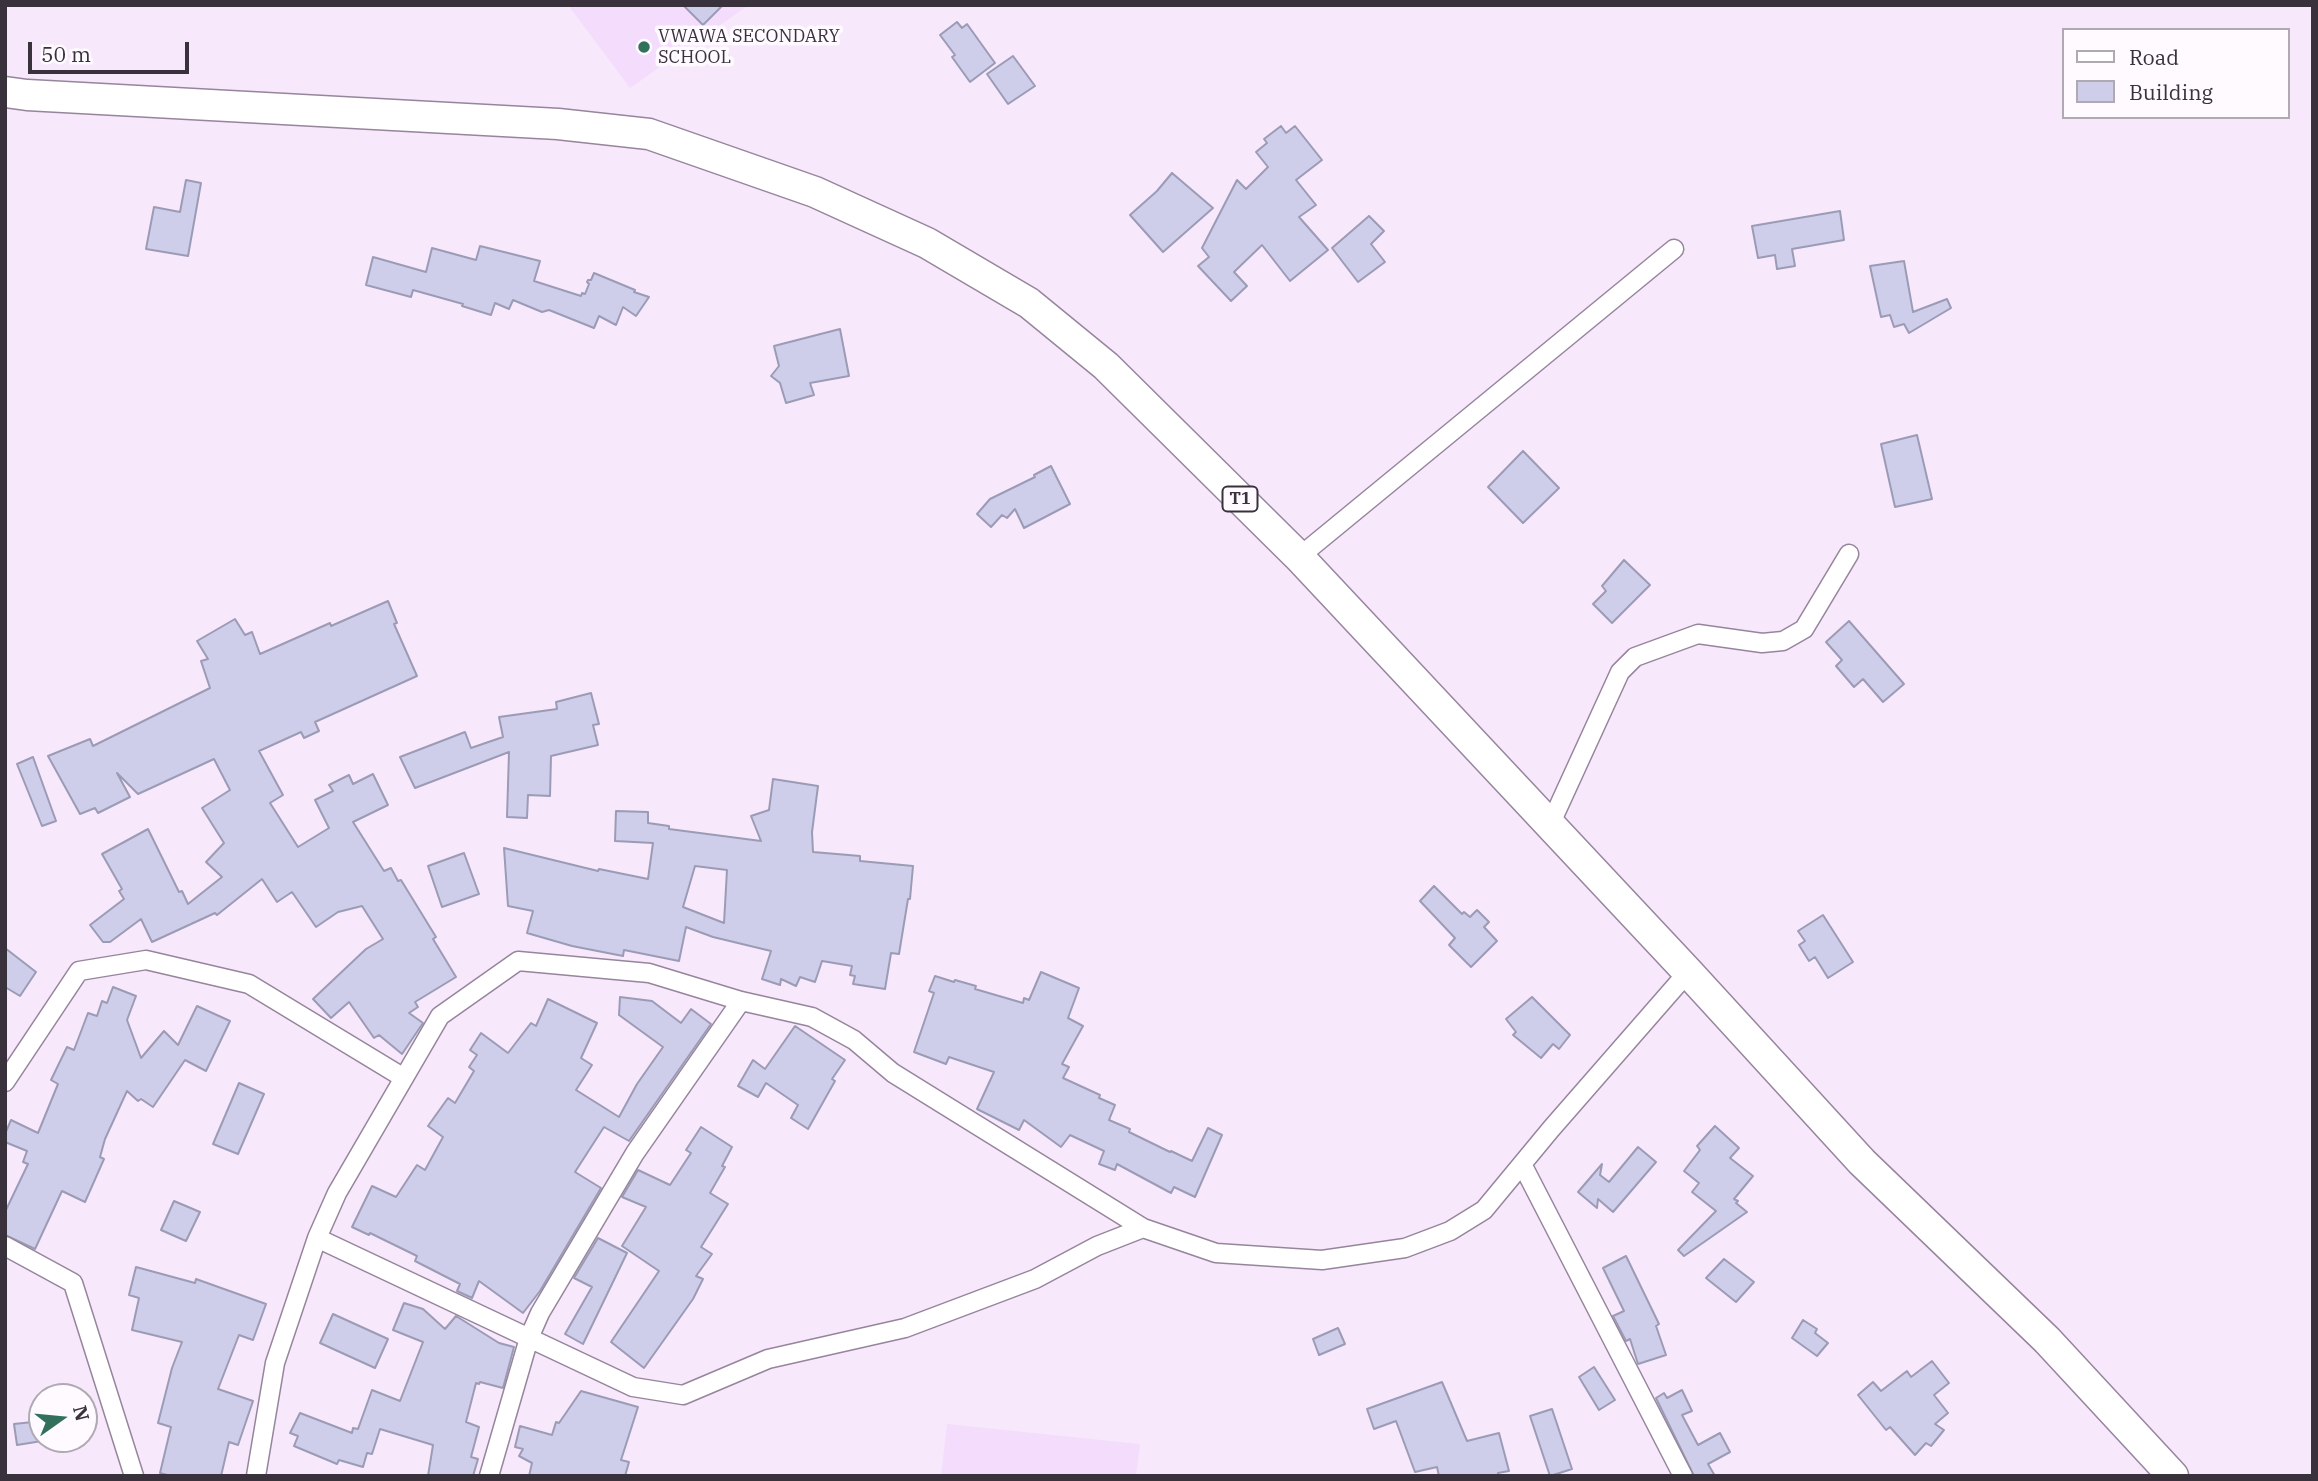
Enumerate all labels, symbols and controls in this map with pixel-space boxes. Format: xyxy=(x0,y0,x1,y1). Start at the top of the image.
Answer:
place label: VWAWA SECONDARY SCHOOL xyxy=(658,26,840,68)
scale bar xyxy=(32,28,192,72)
legend xyxy=(2062,28,2290,119)
marker: VWAWA SECONDARY SCHOOL xyxy=(636,39,652,55)
text: 50 m xyxy=(41,40,91,68)
text: Road xyxy=(2129,43,2179,71)
text: Building xyxy=(2129,78,2213,106)
road number: T1 xyxy=(1222,486,1258,512)
north arrow xyxy=(28,1383,98,1453)
text: N xyxy=(68,1403,95,1423)

